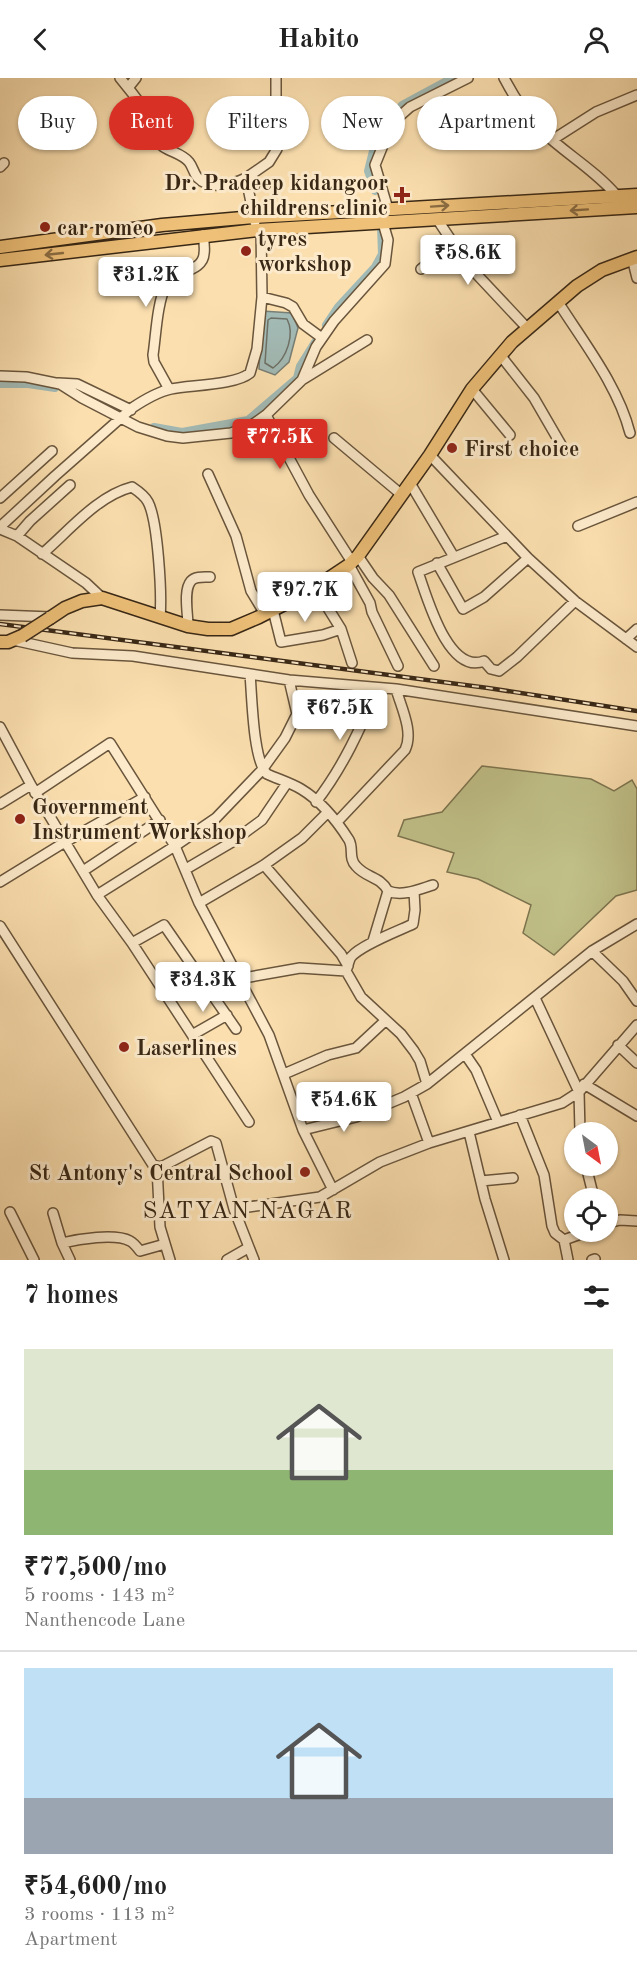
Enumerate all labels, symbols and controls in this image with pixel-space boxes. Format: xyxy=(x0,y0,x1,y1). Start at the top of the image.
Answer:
icon: back xyxy=(24,23,57,56)
icon: person xyxy=(580,23,613,56)
text: Habito xyxy=(278,26,359,53)
chip: Buy xyxy=(18,96,97,150)
chip: Rent xyxy=(109,96,194,150)
chip: Filters xyxy=(206,96,309,150)
chip: New xyxy=(321,96,405,150)
chip: Apartment xyxy=(417,96,557,150)
place label: Dr. Pradeep kidangoor childrens clinic xyxy=(164,173,388,220)
marker: Dr. Pradeep kidangoor childrens clinic xyxy=(393,186,411,204)
one-way arrow xyxy=(430,200,450,211)
one-way arrow xyxy=(569,205,589,216)
place label: car romeo xyxy=(57,218,154,240)
marker: car romeo xyxy=(38,220,52,234)
place label: tyres workshop xyxy=(258,229,352,276)
pin: ₹58.6K xyxy=(419,235,517,286)
marker: tyres workshop xyxy=(239,244,253,258)
text: ₹58.6K xyxy=(434,244,502,264)
one-way arrow xyxy=(44,248,64,259)
pin: ₹31.2K xyxy=(97,257,195,308)
text: ₹31.2K xyxy=(112,266,180,286)
pin: ₹77.5K xyxy=(231,419,329,470)
text: ₹77.5K xyxy=(246,428,314,448)
place label: First choice xyxy=(464,439,579,461)
marker: First choice xyxy=(445,441,459,455)
pin: ₹97.7K xyxy=(256,572,354,623)
text: ₹97.7K xyxy=(271,581,339,601)
pin: ₹67.5K xyxy=(291,690,389,741)
text: ₹67.5K xyxy=(306,699,374,719)
place label: Government Instrument Workshop xyxy=(32,797,247,844)
marker: Government Instrument Workshop xyxy=(13,812,27,826)
pin: ₹34.3K xyxy=(154,962,252,1013)
text: ₹34.3K xyxy=(169,971,237,991)
place label: Laserlines xyxy=(136,1038,237,1060)
marker: Laserlines xyxy=(117,1040,131,1054)
pin: ₹54.6K xyxy=(295,1082,393,1133)
text: ₹54.6K xyxy=(310,1091,378,1111)
north arrow xyxy=(564,1122,618,1176)
map controls xyxy=(564,1122,618,1242)
place label: St Antony's Central School xyxy=(29,1163,293,1185)
marker: St Antony's Central School xyxy=(298,1165,312,1179)
button: locate xyxy=(564,1188,618,1242)
district label: SATYAN NAGAR xyxy=(143,1200,353,1224)
icon: filters xyxy=(580,1280,613,1313)
text: 7 homes xyxy=(24,1283,118,1309)
icon: home xyxy=(265,1388,373,1496)
text: ₹77,500/mo xyxy=(24,1555,167,1581)
text: 5 rooms · 143 m² xyxy=(24,1586,174,1606)
text: Nanthencode Lane xyxy=(24,1611,185,1631)
icon: home xyxy=(265,1707,373,1815)
text: ₹54,600/mo xyxy=(24,1874,167,1900)
text: 3 rooms · 113 m² xyxy=(24,1905,174,1925)
text: Apartment xyxy=(24,1930,118,1950)

